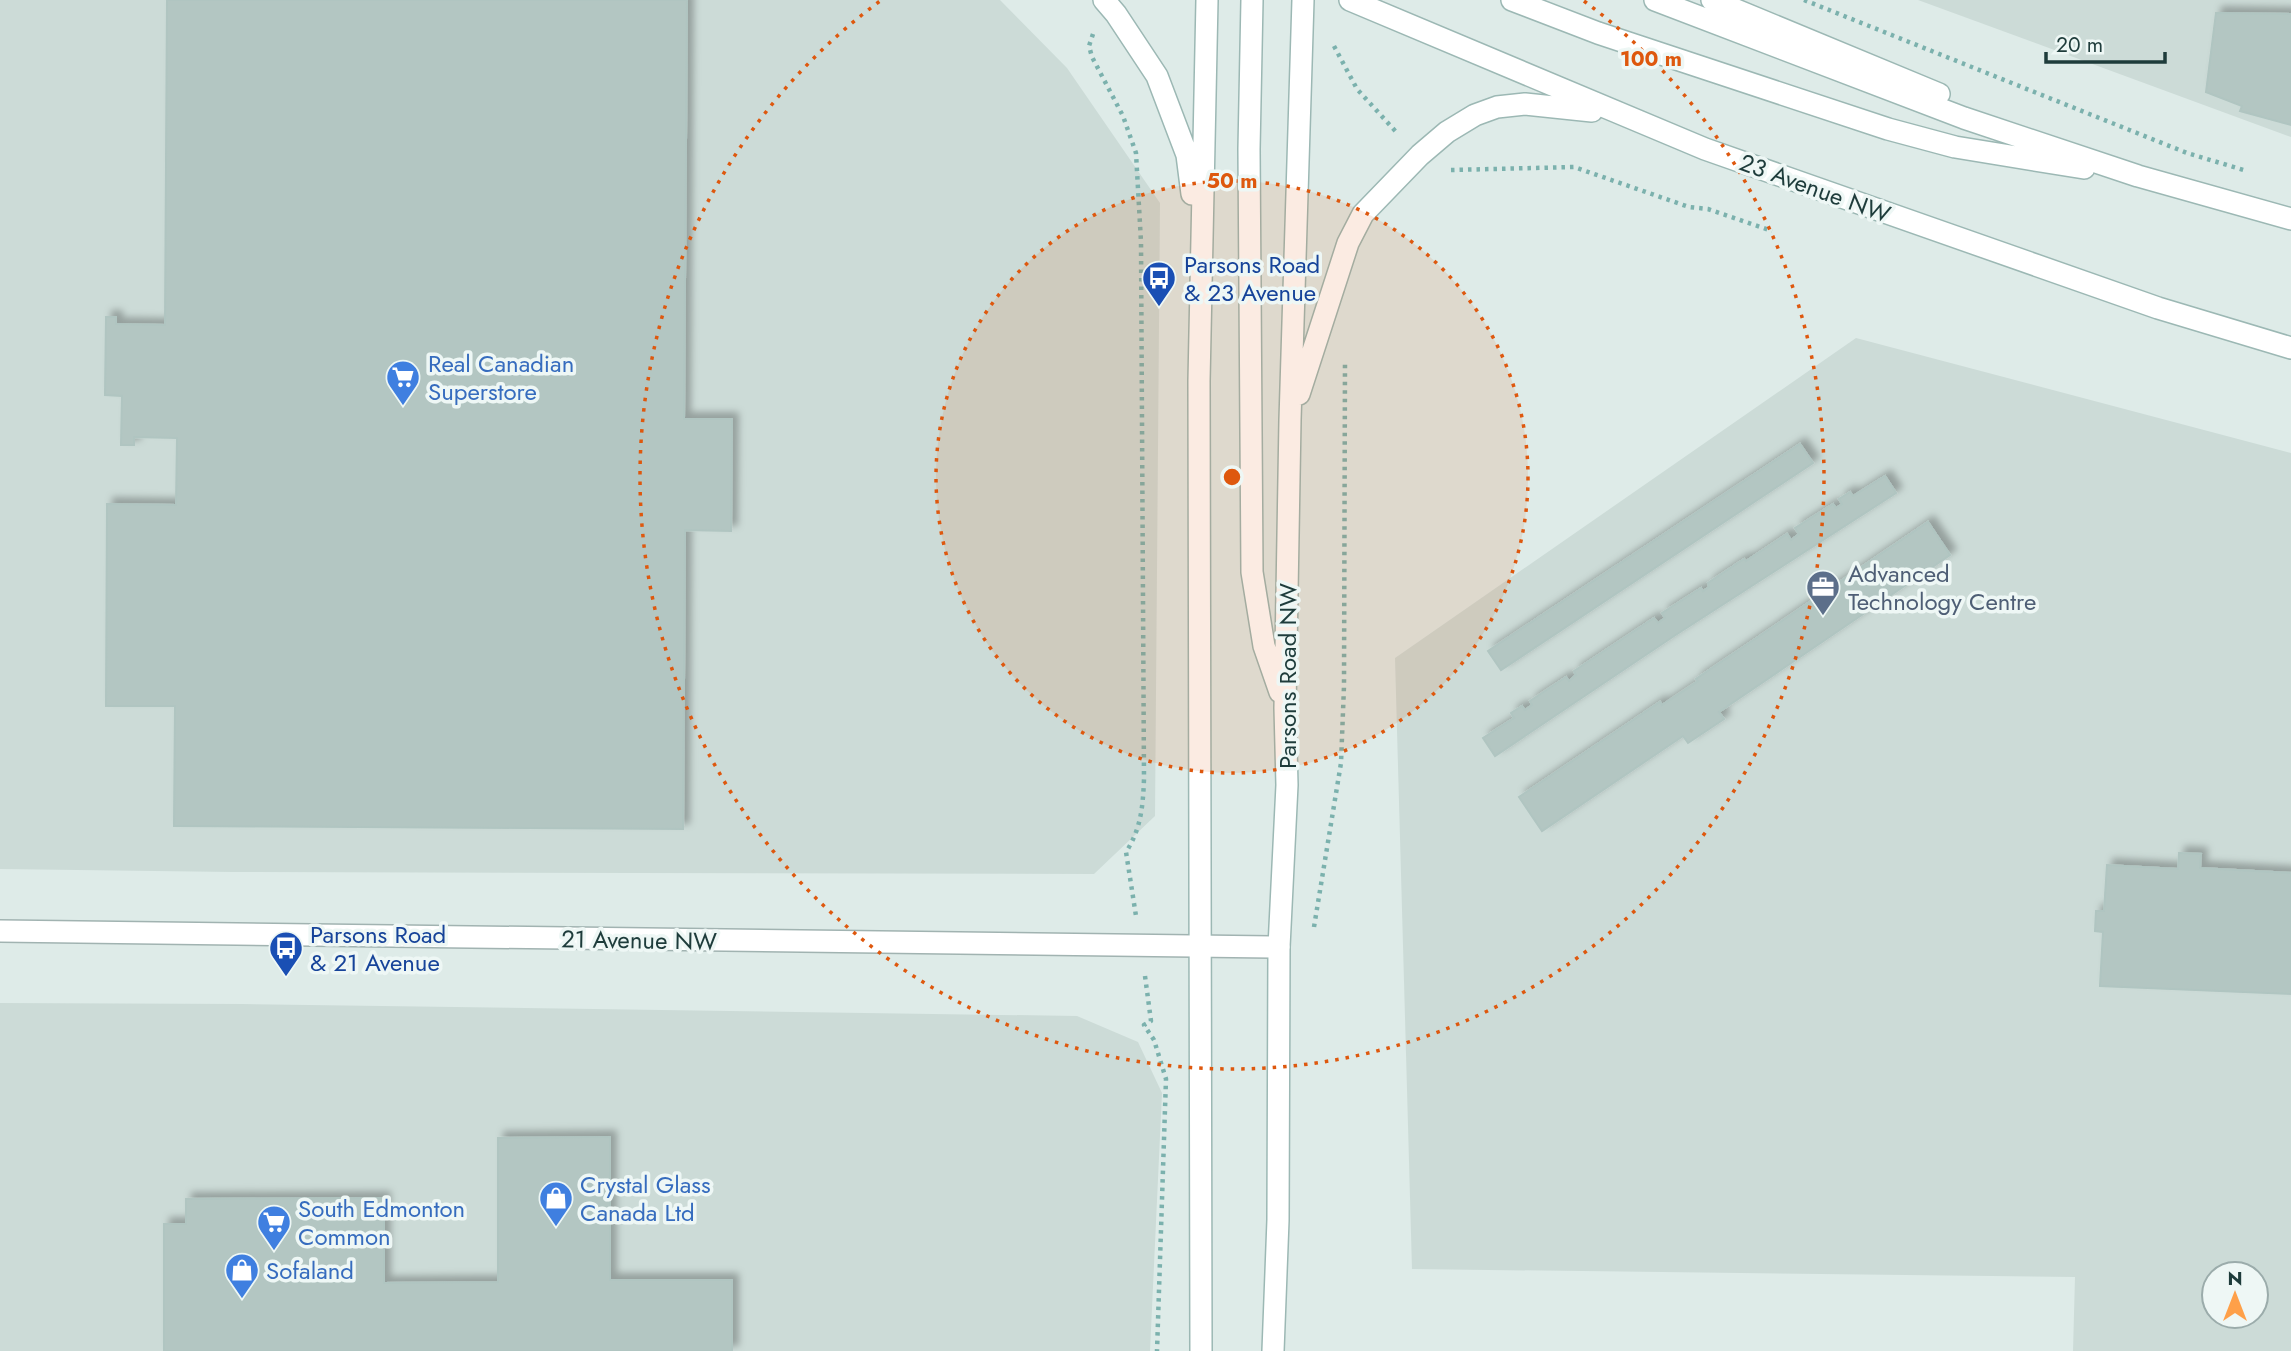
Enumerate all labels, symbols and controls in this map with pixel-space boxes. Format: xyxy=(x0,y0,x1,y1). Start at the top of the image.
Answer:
scale bar xyxy=(2046,21,2165,65)
text: 20 m xyxy=(2056,30,2103,60)
text: 100 m xyxy=(1620,44,1682,74)
street label: 23 Avenue NW xyxy=(1735,144,1896,232)
text: 50 m xyxy=(1207,166,1257,196)
place label: Parsons Road & 23 Avenue xyxy=(1184,247,1320,310)
bus stop icon: Parsons Road & 23 Avenue xyxy=(1140,259,1178,308)
place label: Real Canadian Superstore xyxy=(428,346,574,409)
supermarket icon: Real Canadian Superstore xyxy=(384,358,422,407)
centre of rings xyxy=(1220,465,1244,489)
place label: Advanced Technology Centre xyxy=(1848,556,2036,619)
office icon: Advanced Technology Centre xyxy=(1804,568,1842,617)
street label: Parsons Road NW xyxy=(1270,583,1305,769)
place label: Parsons Road & 21 Avenue xyxy=(310,917,446,980)
street label: 21 Avenue NW xyxy=(561,921,718,959)
bus stop icon: Parsons Road & 21 Avenue xyxy=(267,929,305,978)
place label: Crystal Glass Canada Ltd xyxy=(580,1167,711,1230)
shop icon: Crystal Glass Canada Ltd xyxy=(537,1179,575,1228)
place label: South Edmonton Common xyxy=(298,1191,465,1254)
supermarket icon: South Edmonton Common xyxy=(255,1203,293,1252)
shop icon: Sofaland xyxy=(223,1251,261,1300)
place label: Sofaland xyxy=(266,1253,354,1288)
north arrow xyxy=(2200,1260,2270,1330)
text: N xyxy=(2227,1265,2243,1292)

